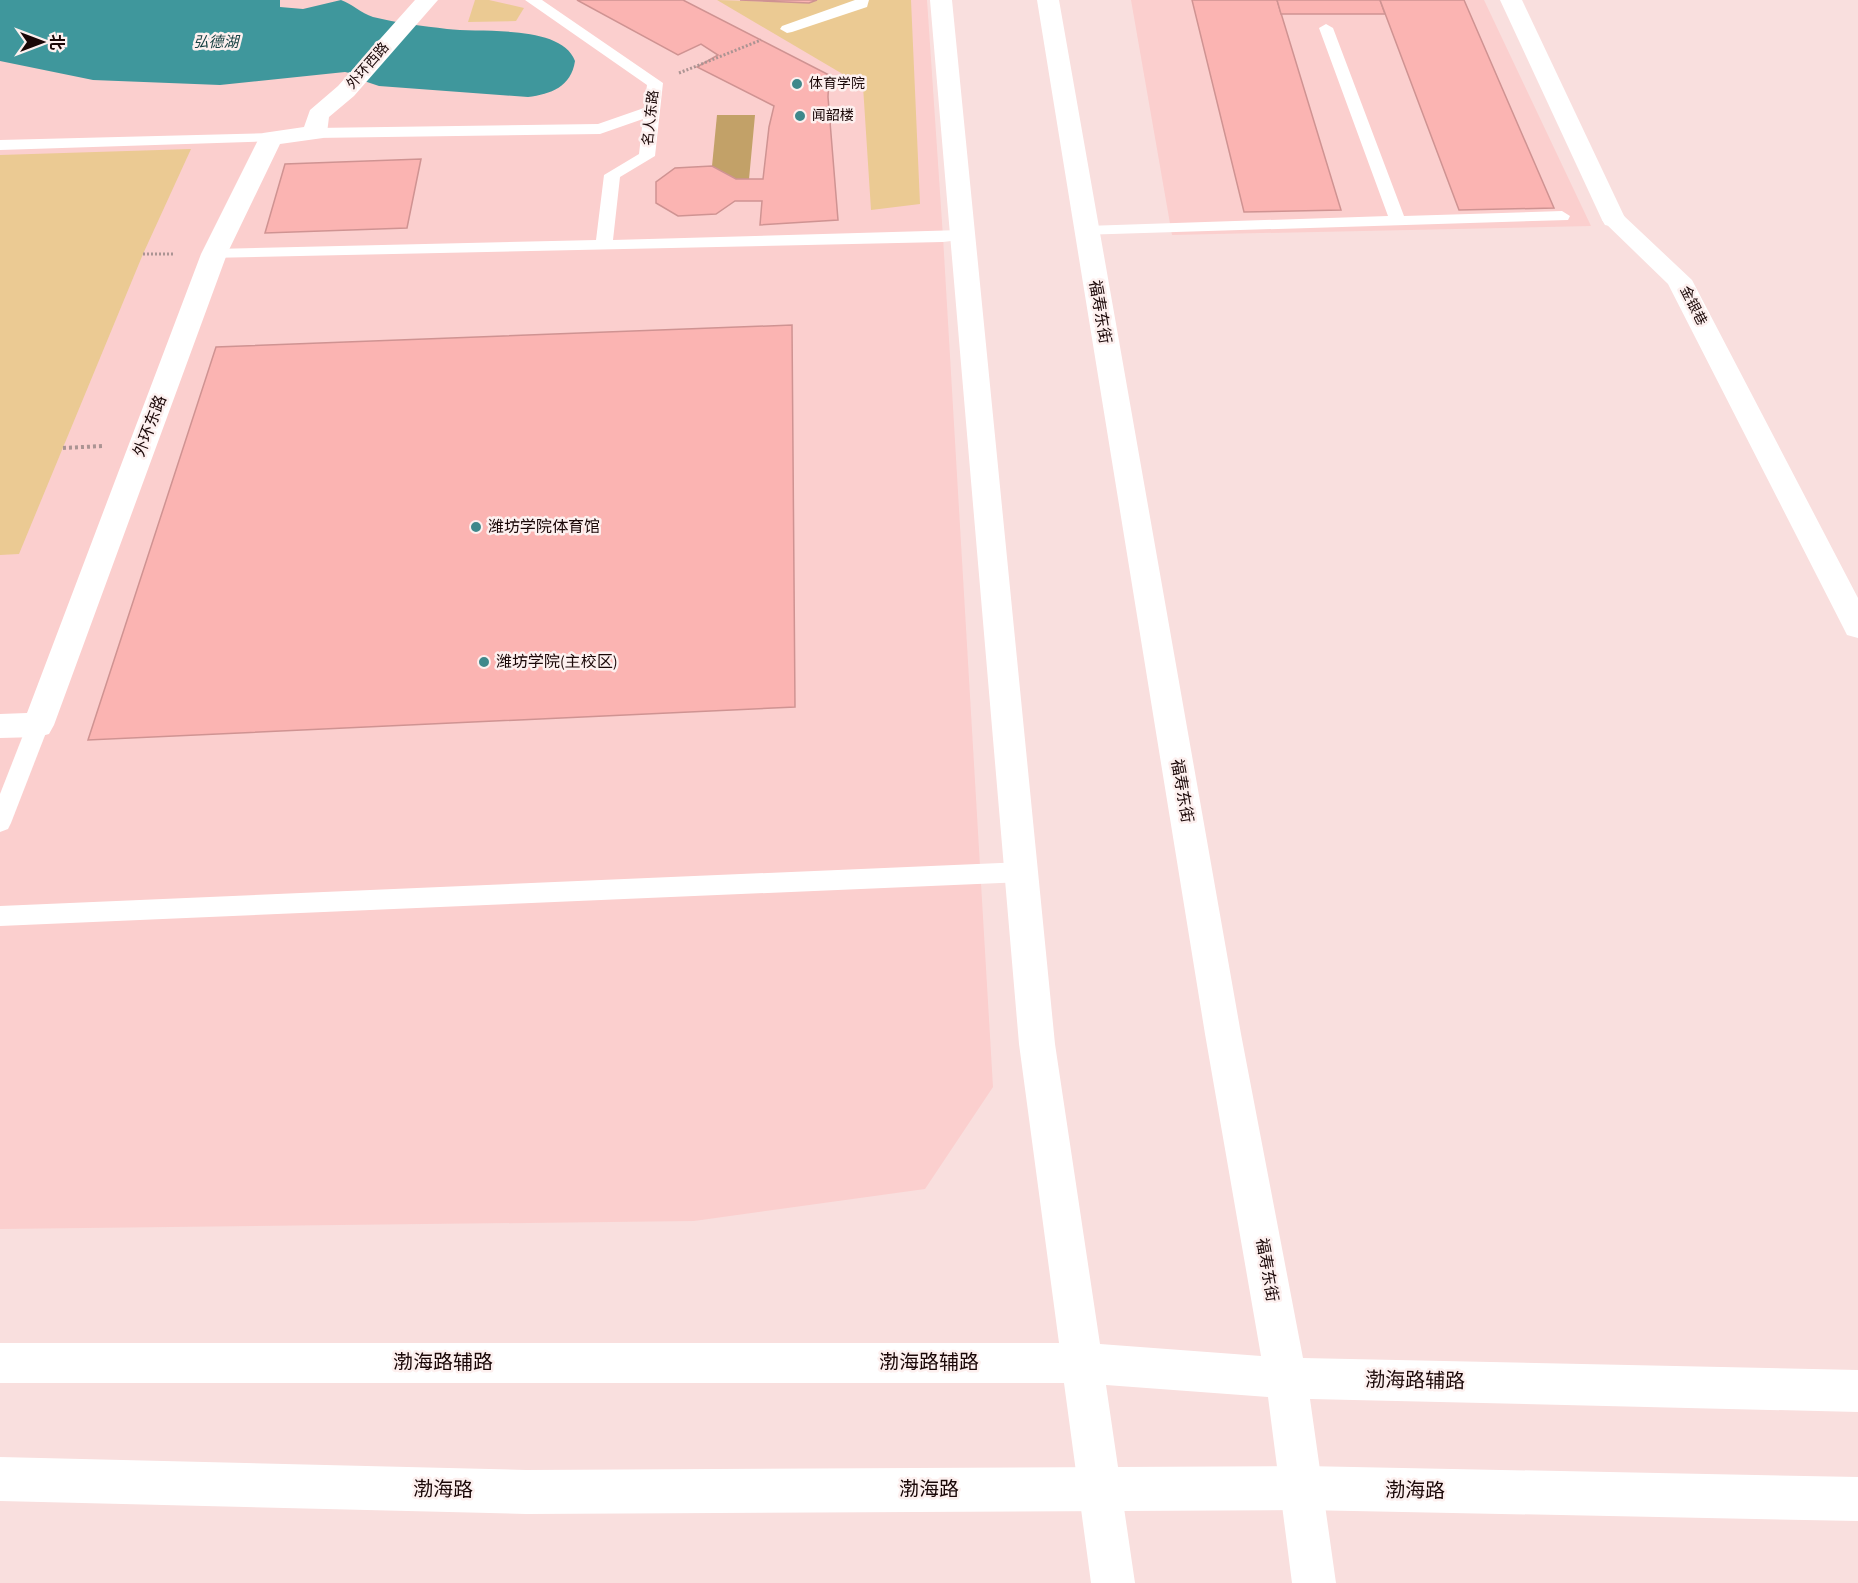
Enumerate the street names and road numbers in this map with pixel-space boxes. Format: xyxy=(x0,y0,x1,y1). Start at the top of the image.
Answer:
street label: 外环西路 xyxy=(342,38,394,94)
street label: 名人东路 xyxy=(638,89,664,147)
street label: 福寿东街 xyxy=(1084,279,1116,345)
street label: 金银巷 xyxy=(1675,283,1711,329)
street label: 外环东路 xyxy=(128,392,172,460)
street label: 福寿东街 xyxy=(1166,758,1198,824)
street label: 福寿东街 xyxy=(1251,1237,1283,1303)
street label: 渤海路辅路 xyxy=(393,1349,493,1377)
street label: 渤海路辅路 xyxy=(879,1349,979,1377)
street label: 渤海路辅路 xyxy=(1365,1366,1465,1396)
street label: 渤海路 xyxy=(413,1475,473,1505)
street label: 渤海路 xyxy=(899,1476,959,1504)
street label: 渤海路 xyxy=(1385,1476,1445,1506)

